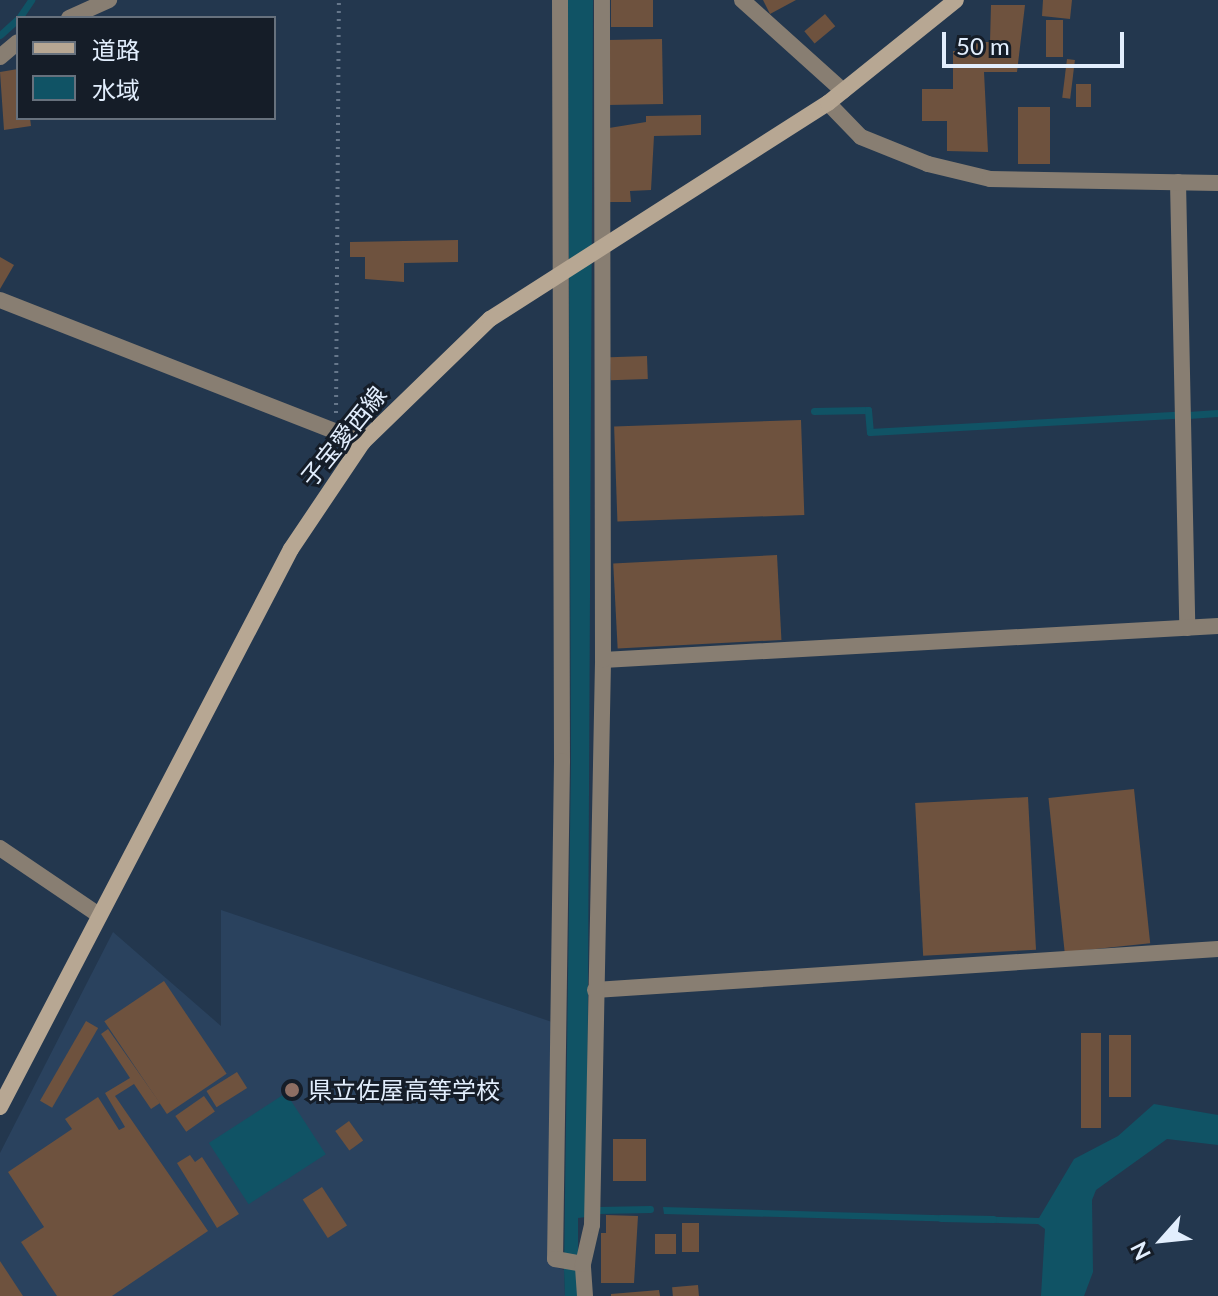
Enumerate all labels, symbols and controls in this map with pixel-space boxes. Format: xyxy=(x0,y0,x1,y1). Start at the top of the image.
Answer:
legend xyxy=(16,16,276,120)
scale bar xyxy=(946,16,1128,66)
text: 50 m xyxy=(956,31,1010,60)
text: 道路 xyxy=(92,35,140,64)
text: 水域 xyxy=(92,75,140,104)
street label: 子宝愛西線 xyxy=(294,380,392,492)
place label: 県立佐屋高等学校 xyxy=(308,1076,500,1104)
marker: 県立佐屋高等学校 xyxy=(283,1081,301,1099)
north arrow xyxy=(1122,1200,1202,1280)
text: N xyxy=(1124,1237,1156,1265)

